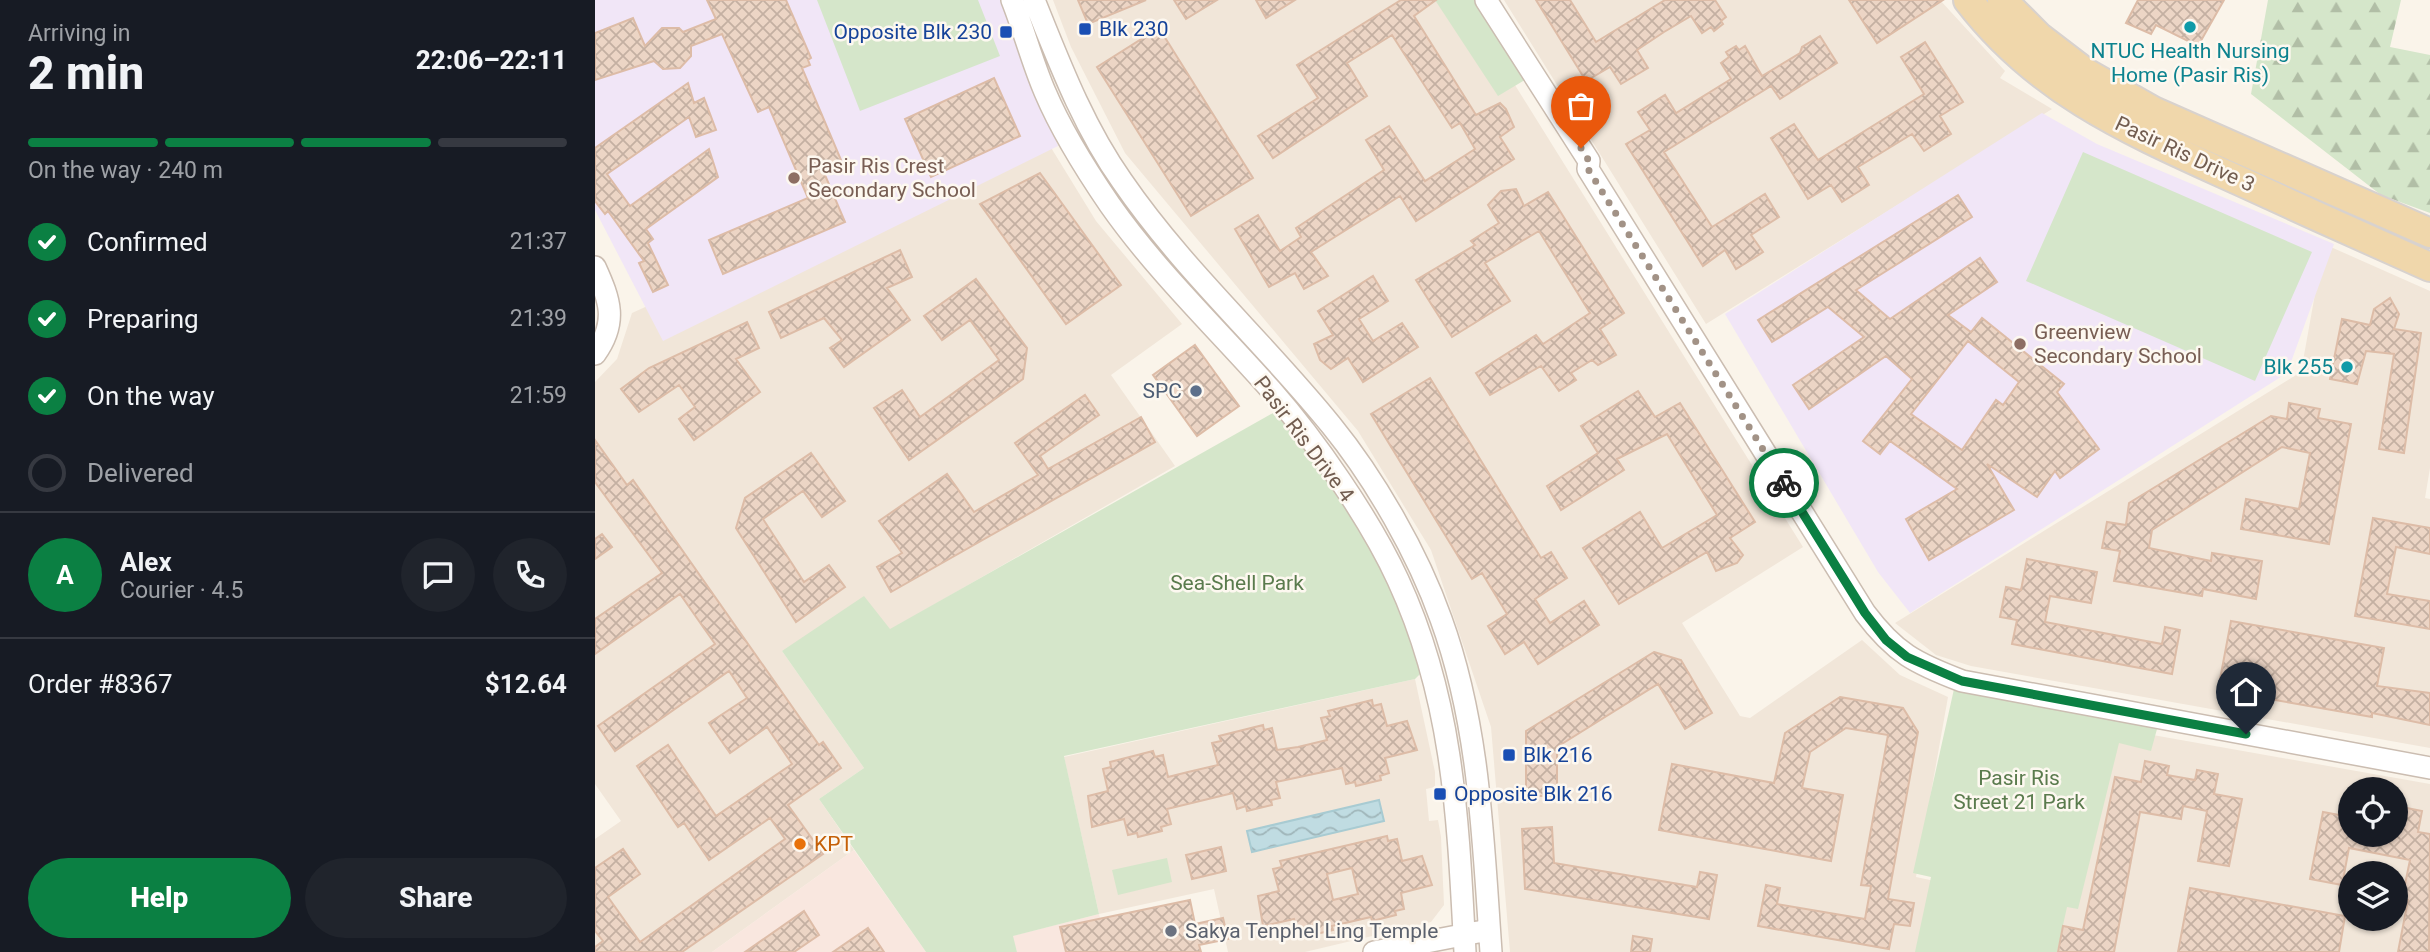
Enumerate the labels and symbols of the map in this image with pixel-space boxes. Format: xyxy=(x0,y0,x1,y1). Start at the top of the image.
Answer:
place label: Blk 230 xyxy=(1099,17,1168,41)
marker: NTUC Health Nursing Home (Pasir Ris) xyxy=(2182,19,2198,35)
place label: Opposite Blk 230 xyxy=(833,20,992,44)
marker: Blk 230 xyxy=(1077,21,1093,37)
marker: Opposite Blk 230 xyxy=(998,24,1014,40)
place label: NTUC Health Nursing Home (Pasir Ris) xyxy=(2090,39,2290,87)
pin xyxy=(1551,76,1611,148)
street label: Pasir Ris Drive 3 xyxy=(2111,111,2259,197)
place label: Pasir Ris Crest Secondary School xyxy=(808,154,976,202)
marker: Pasir Ris Crest Secondary School xyxy=(786,170,802,186)
place label: Greenview Secondary School xyxy=(2034,320,2202,368)
marker: Greenview Secondary School xyxy=(2012,336,2028,352)
place label: Blk 255 xyxy=(2264,355,2333,379)
marker: Blk 255 xyxy=(2339,359,2355,375)
street label: Pasir Ris Drive 4 xyxy=(1249,371,1359,507)
place label: SPC xyxy=(1143,379,1182,403)
marker: SPC xyxy=(1188,383,1204,399)
courier xyxy=(1749,448,1819,518)
park label: Sea-Shell Park xyxy=(1170,571,1304,595)
pin xyxy=(2216,662,2276,734)
place label: Blk 216 xyxy=(1523,743,1592,767)
marker: Blk 216 xyxy=(1501,747,1517,763)
park label: Pasir Ris Street 21 Park xyxy=(1953,766,2085,814)
place label: Opposite Blk 216 xyxy=(1454,782,1613,806)
marker: Opposite Blk 216 xyxy=(1432,786,1448,802)
place label: KPT xyxy=(814,832,853,856)
marker: KPT xyxy=(792,836,808,852)
place label: Sakya Tenphel Ling Temple xyxy=(1185,919,1438,943)
marker: Sakya Tenphel Ling Temple xyxy=(1163,923,1179,939)

